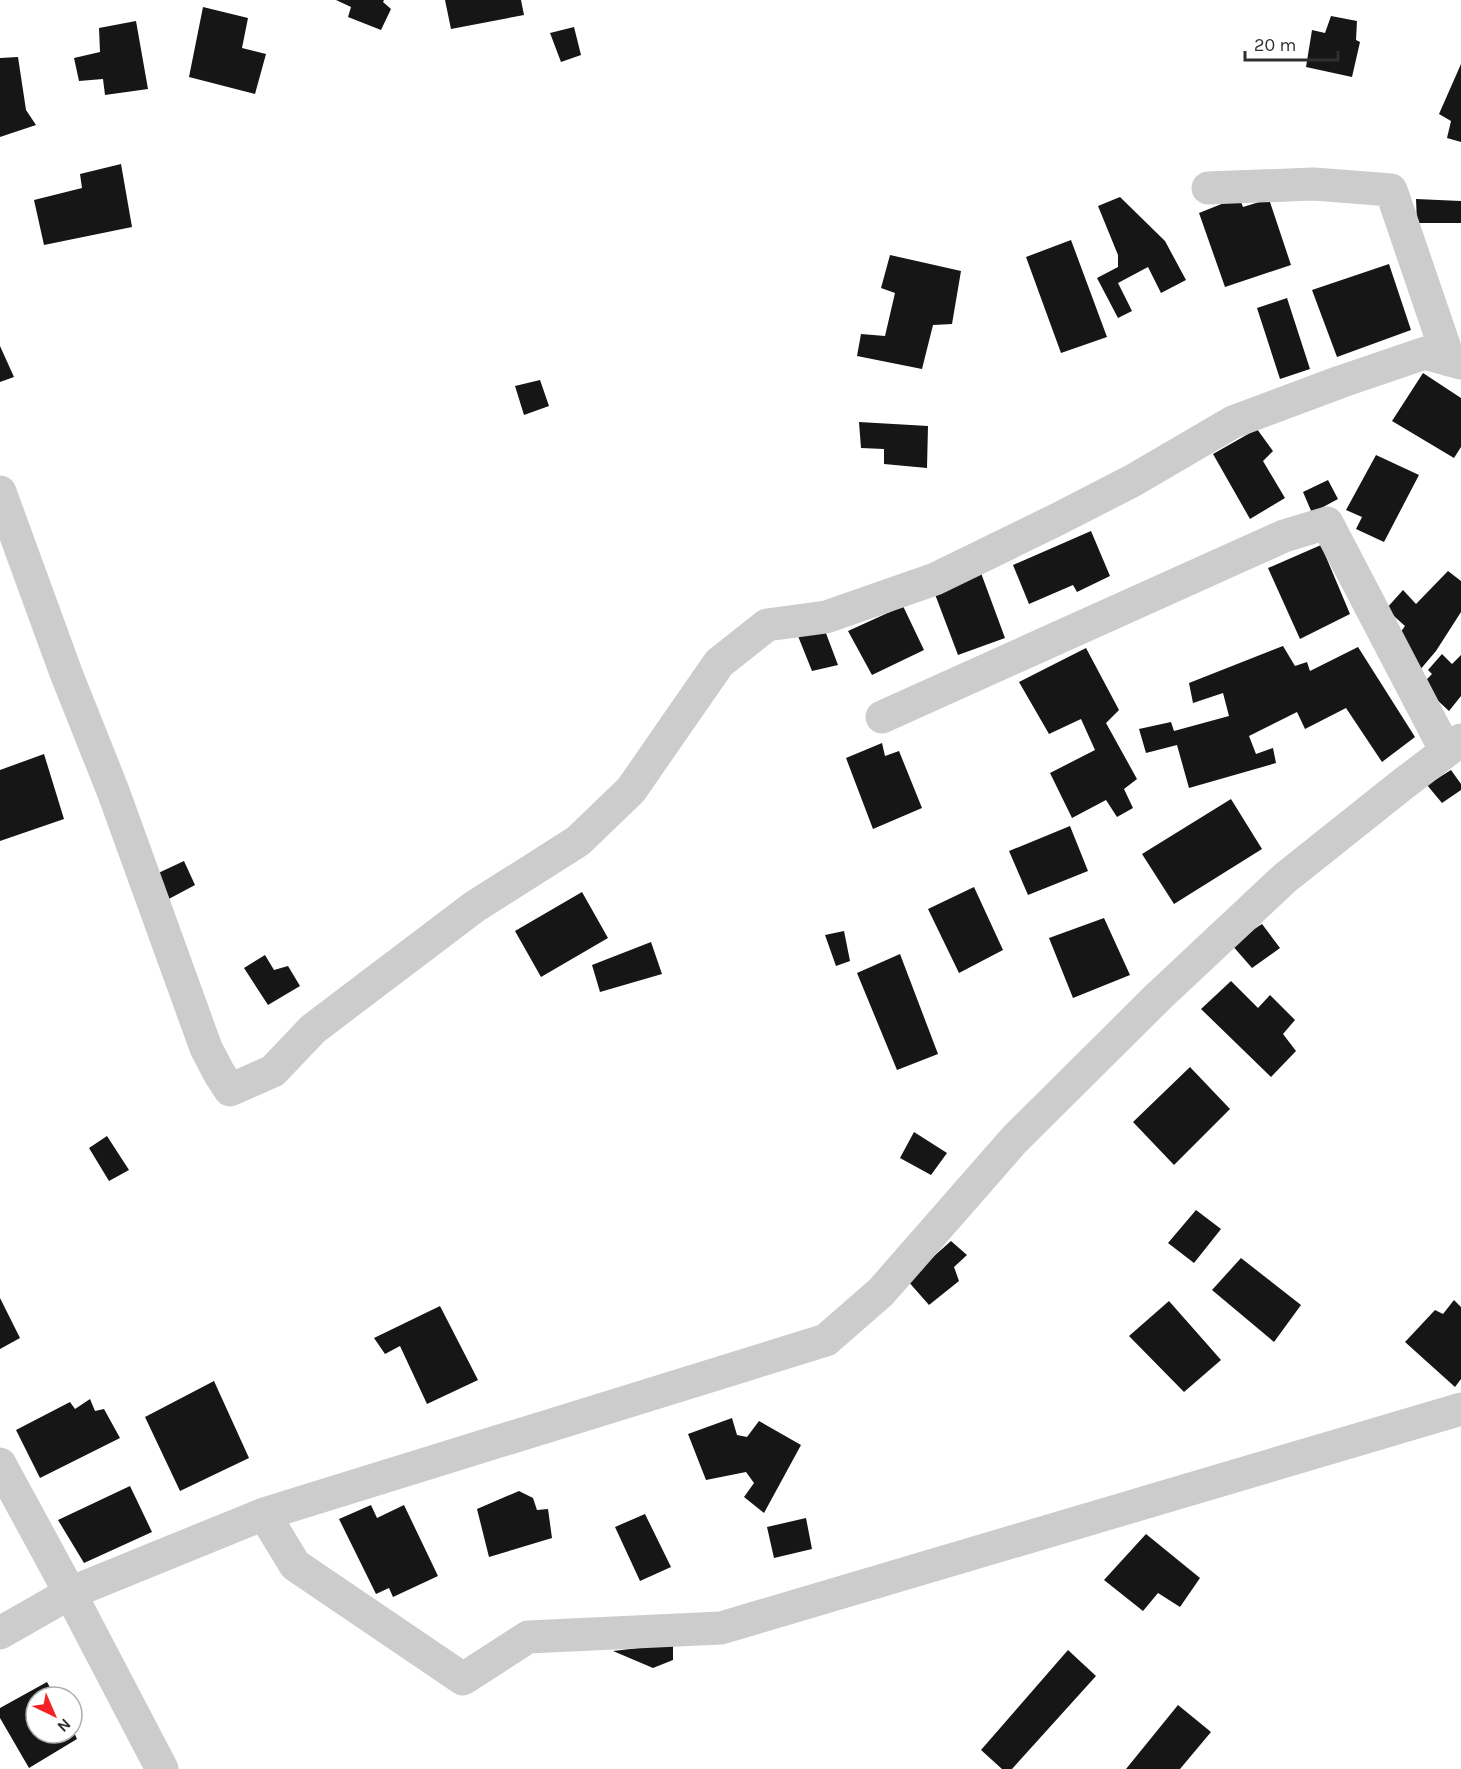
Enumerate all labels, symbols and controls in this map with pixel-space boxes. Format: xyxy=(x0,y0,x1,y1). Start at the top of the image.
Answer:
scale bar xyxy=(1245,24,1338,62)
text: 20 m xyxy=(1254,34,1296,56)
north arrow xyxy=(24,1685,84,1745)
text: N xyxy=(53,1715,75,1736)

